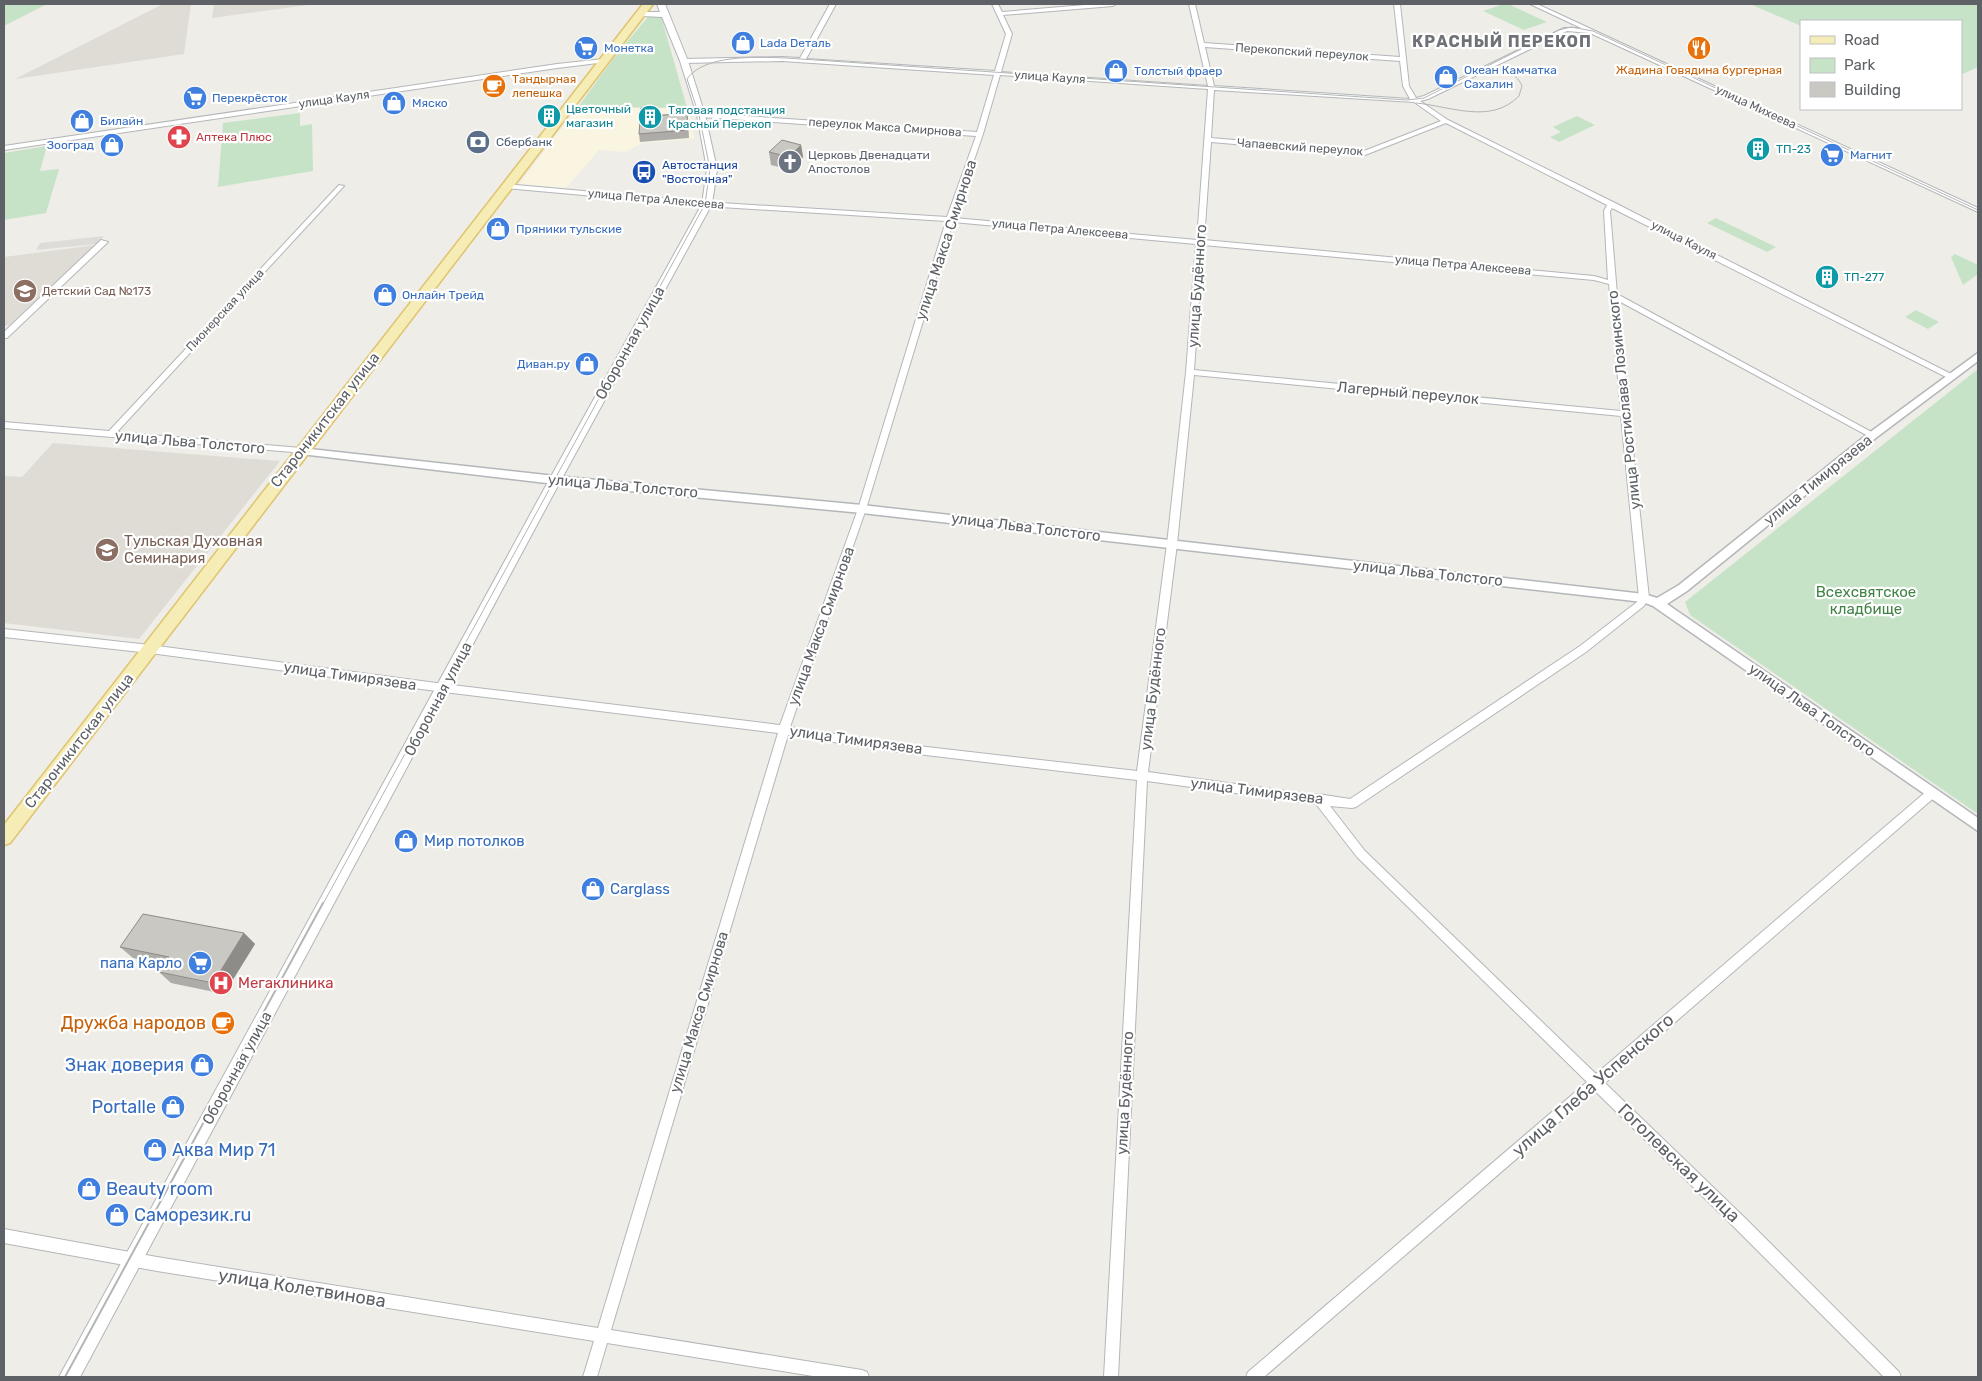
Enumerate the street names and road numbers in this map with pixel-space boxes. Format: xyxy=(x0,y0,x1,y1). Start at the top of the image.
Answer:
street label: Перекопский переулок xyxy=(1235,40,1370,64)
street label: улица Кауля xyxy=(1014,68,1086,86)
street label: улица Михеева xyxy=(1713,82,1799,132)
street label: улица Кауля xyxy=(298,87,370,111)
street label: переулок Макса Смирнова xyxy=(808,115,962,139)
street label: Чапаевский переулок xyxy=(1237,136,1364,158)
street label: улица Макса Смирнова xyxy=(912,157,980,323)
street label: улица Петра Алексеева xyxy=(587,186,725,212)
street label: улица Петра Алексеева xyxy=(991,216,1129,242)
street label: улица Кауля xyxy=(1649,218,1719,262)
street label: улица Будённого xyxy=(1184,224,1210,348)
street label: улица Петра Алексеева xyxy=(1394,252,1532,278)
street label: Пионерская улица xyxy=(183,266,267,354)
street label: Оборонная улица xyxy=(591,283,669,403)
street label: улица Ростислава Лозинского xyxy=(1604,289,1644,511)
street label: Староникитская улица xyxy=(267,349,383,491)
street label: Лагерный переулок xyxy=(1336,378,1480,408)
street label: улица Льва Толстого xyxy=(114,426,266,458)
street label: улица Тимирязева xyxy=(1760,431,1876,529)
street label: улица Льва Толстого xyxy=(547,470,699,502)
street label: улица Льва Толстого xyxy=(950,509,1102,545)
street label: улица Макса Смирнова xyxy=(784,544,858,708)
street label: улица Льва Толстого xyxy=(1352,556,1504,590)
street label: улица Будённого xyxy=(1137,626,1169,752)
street label: Оборонная улица xyxy=(400,639,476,759)
street label: улица Тимирязева xyxy=(282,658,418,694)
street label: улица Льва Толстого xyxy=(1745,659,1879,761)
street label: Староникитская улица xyxy=(21,670,137,812)
street label: улица Тимирязева xyxy=(788,722,924,758)
street label: улица Тимирязева xyxy=(1189,774,1325,808)
street label: улица Макса Смирнова xyxy=(666,929,732,1095)
street label: Оборонная улица xyxy=(198,1008,276,1128)
street label: улица Глеба Успенского xyxy=(1508,1009,1678,1161)
street label: улица Будённого xyxy=(1113,1031,1137,1155)
street label: Гоголевская улица xyxy=(1613,1099,1745,1227)
street label: улица Колетвинова xyxy=(217,1264,387,1312)

